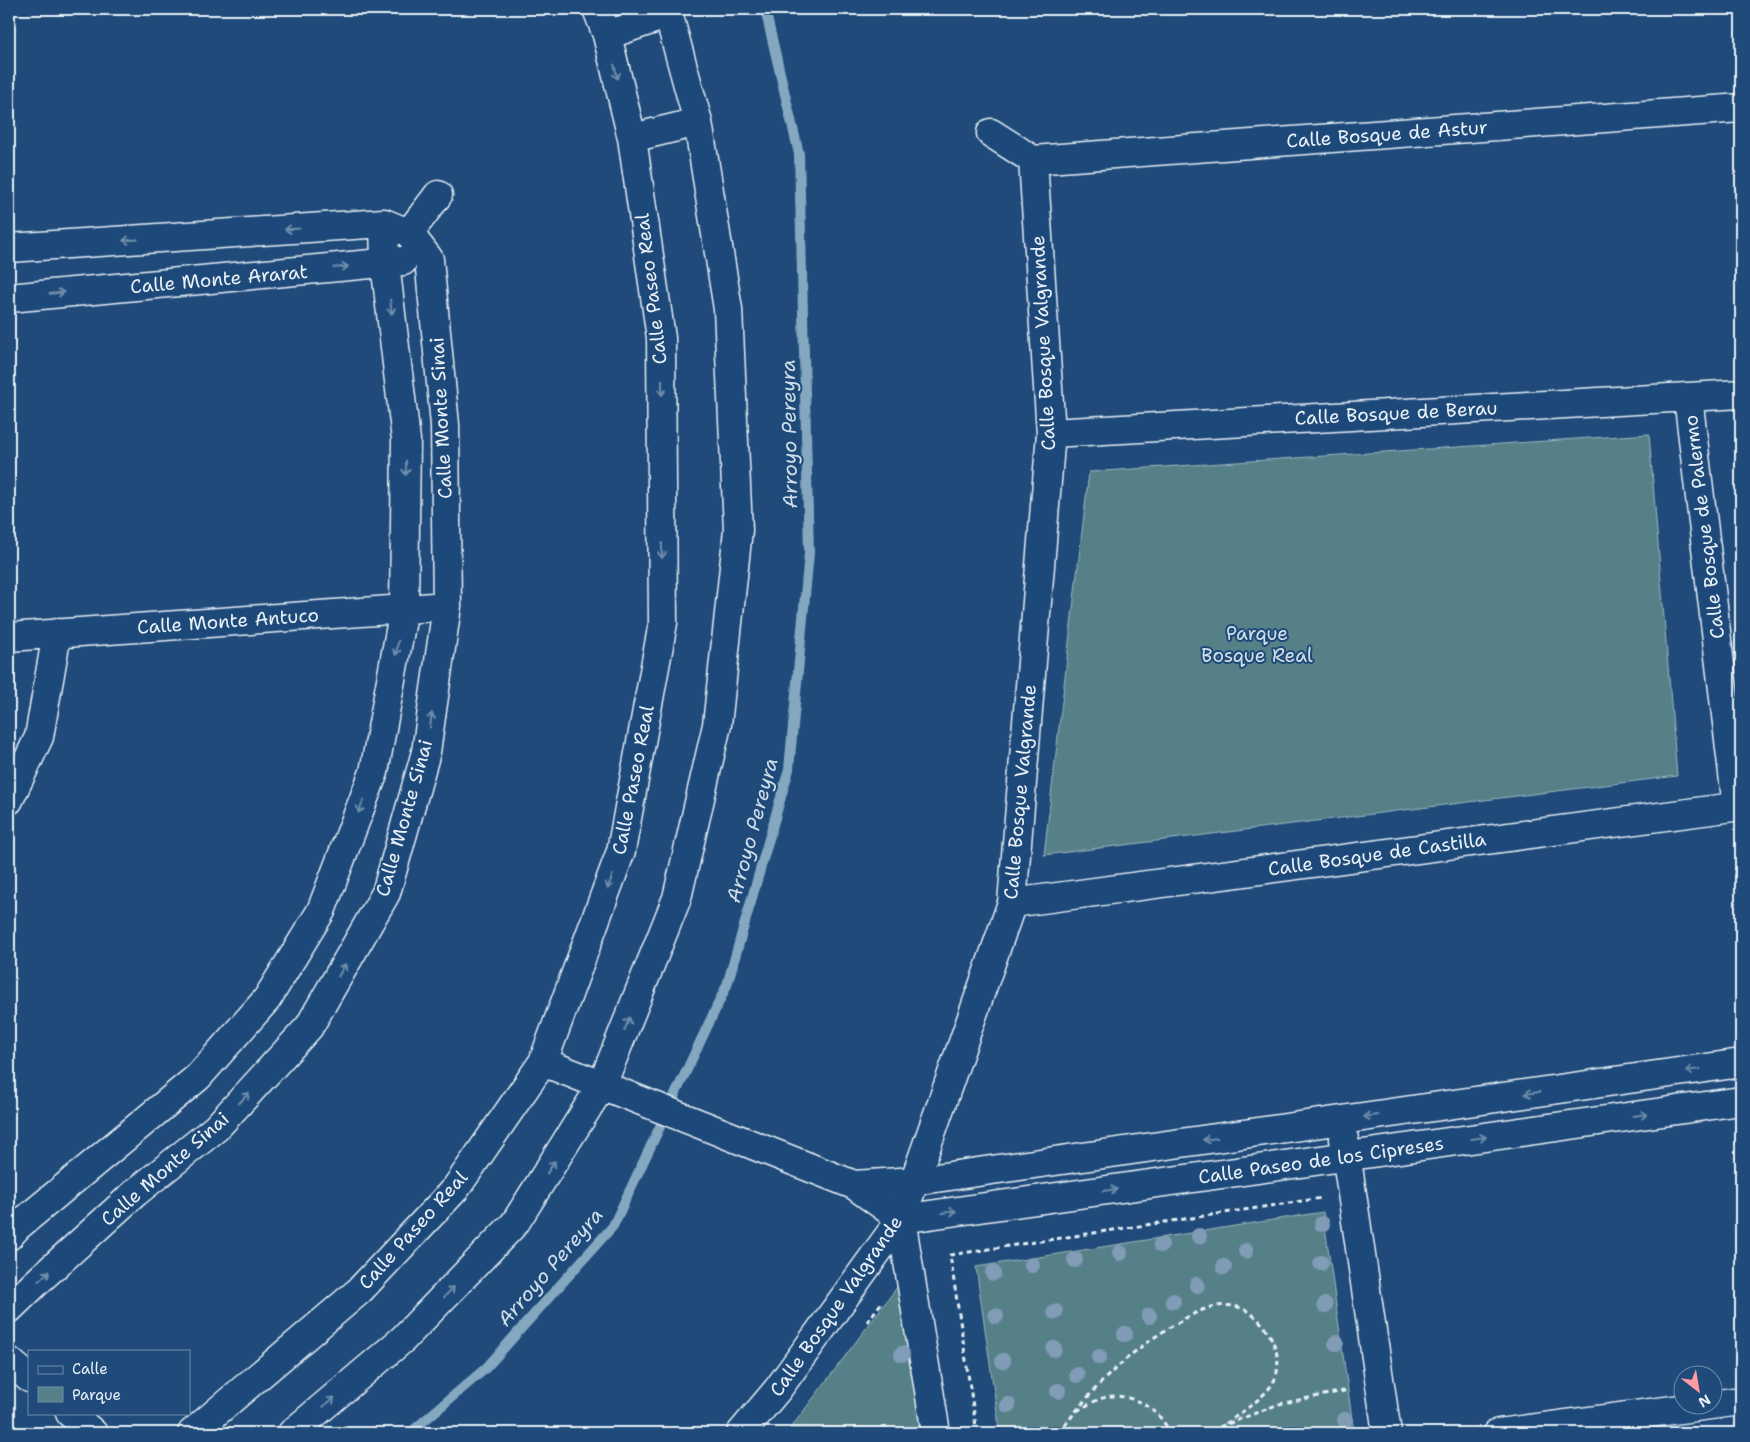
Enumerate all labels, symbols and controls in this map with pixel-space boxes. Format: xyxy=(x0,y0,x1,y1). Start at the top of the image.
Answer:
one-way arrow xyxy=(612,64,621,80)
street label: Calle Bosque de Astur xyxy=(1285,114,1489,154)
street label: Calle Paseo Real xyxy=(629,212,673,366)
one-way arrow xyxy=(285,225,301,234)
street label: Calle Bosque Valgrande xyxy=(1025,235,1061,451)
one-way arrow xyxy=(123,236,139,245)
street label: Calle Monte Ararat xyxy=(129,259,309,299)
one-way arrow xyxy=(333,263,349,272)
one-way arrow xyxy=(49,289,65,298)
one-way arrow xyxy=(386,298,396,314)
street label: Calle Monte Sinai xyxy=(424,336,458,500)
water label: Arroyo Pereyra xyxy=(775,359,803,509)
one-way arrow xyxy=(657,380,666,396)
street label: Calle Bosque de Berau xyxy=(1294,395,1498,431)
street label: Calle Bosque de Palermo xyxy=(1678,414,1730,640)
one-way arrow xyxy=(401,460,411,476)
one-way arrow xyxy=(657,542,667,559)
street label: Calle Monte Antuco xyxy=(136,602,320,640)
park label: Parque Bosque Real xyxy=(1201,621,1313,668)
one-way arrow xyxy=(391,639,401,655)
street label: Calle Bosque Valgrande xyxy=(998,683,1042,901)
street label: Calle Paseo Real xyxy=(606,703,660,857)
one-way arrow xyxy=(426,713,436,729)
street label: Calle Monte Sinai xyxy=(370,737,438,899)
water label: Arroyo Pereyra xyxy=(720,755,784,905)
one-way arrow xyxy=(356,798,366,813)
street label: Calle Bosque de Castilla xyxy=(1266,826,1488,882)
one-way arrow xyxy=(605,874,614,890)
one-way arrow xyxy=(337,963,347,978)
one-way arrow xyxy=(622,1017,632,1032)
one-way arrow xyxy=(1685,1065,1701,1075)
one-way arrow xyxy=(1524,1088,1540,1098)
one-way arrow xyxy=(238,1092,250,1105)
street label: Calle Monte Sinai xyxy=(96,1106,234,1232)
one-way arrow xyxy=(1631,1110,1647,1120)
one-way arrow xyxy=(1364,1111,1380,1121)
street label: Calle Paseo de los Cipreses xyxy=(1197,1130,1445,1190)
one-way arrow xyxy=(1470,1133,1486,1143)
one-way arrow xyxy=(1203,1134,1219,1144)
one-way arrow xyxy=(546,1160,556,1174)
street label: Calle Paseo Real xyxy=(353,1165,473,1295)
one-way arrow xyxy=(1101,1184,1117,1194)
water label: Arroyo Pereyra xyxy=(491,1202,609,1332)
one-way arrow xyxy=(941,1207,957,1217)
street label: Calle Bosque Valgrande xyxy=(764,1210,908,1402)
one-way arrow xyxy=(37,1270,50,1281)
one-way arrow xyxy=(443,1286,455,1298)
legend xyxy=(28,1350,190,1414)
text: Calle xyxy=(72,1359,108,1379)
north arrow xyxy=(1672,1364,1722,1414)
text: Parque xyxy=(72,1385,121,1405)
text: N xyxy=(1695,1391,1714,1412)
one-way arrow xyxy=(322,1396,335,1407)

